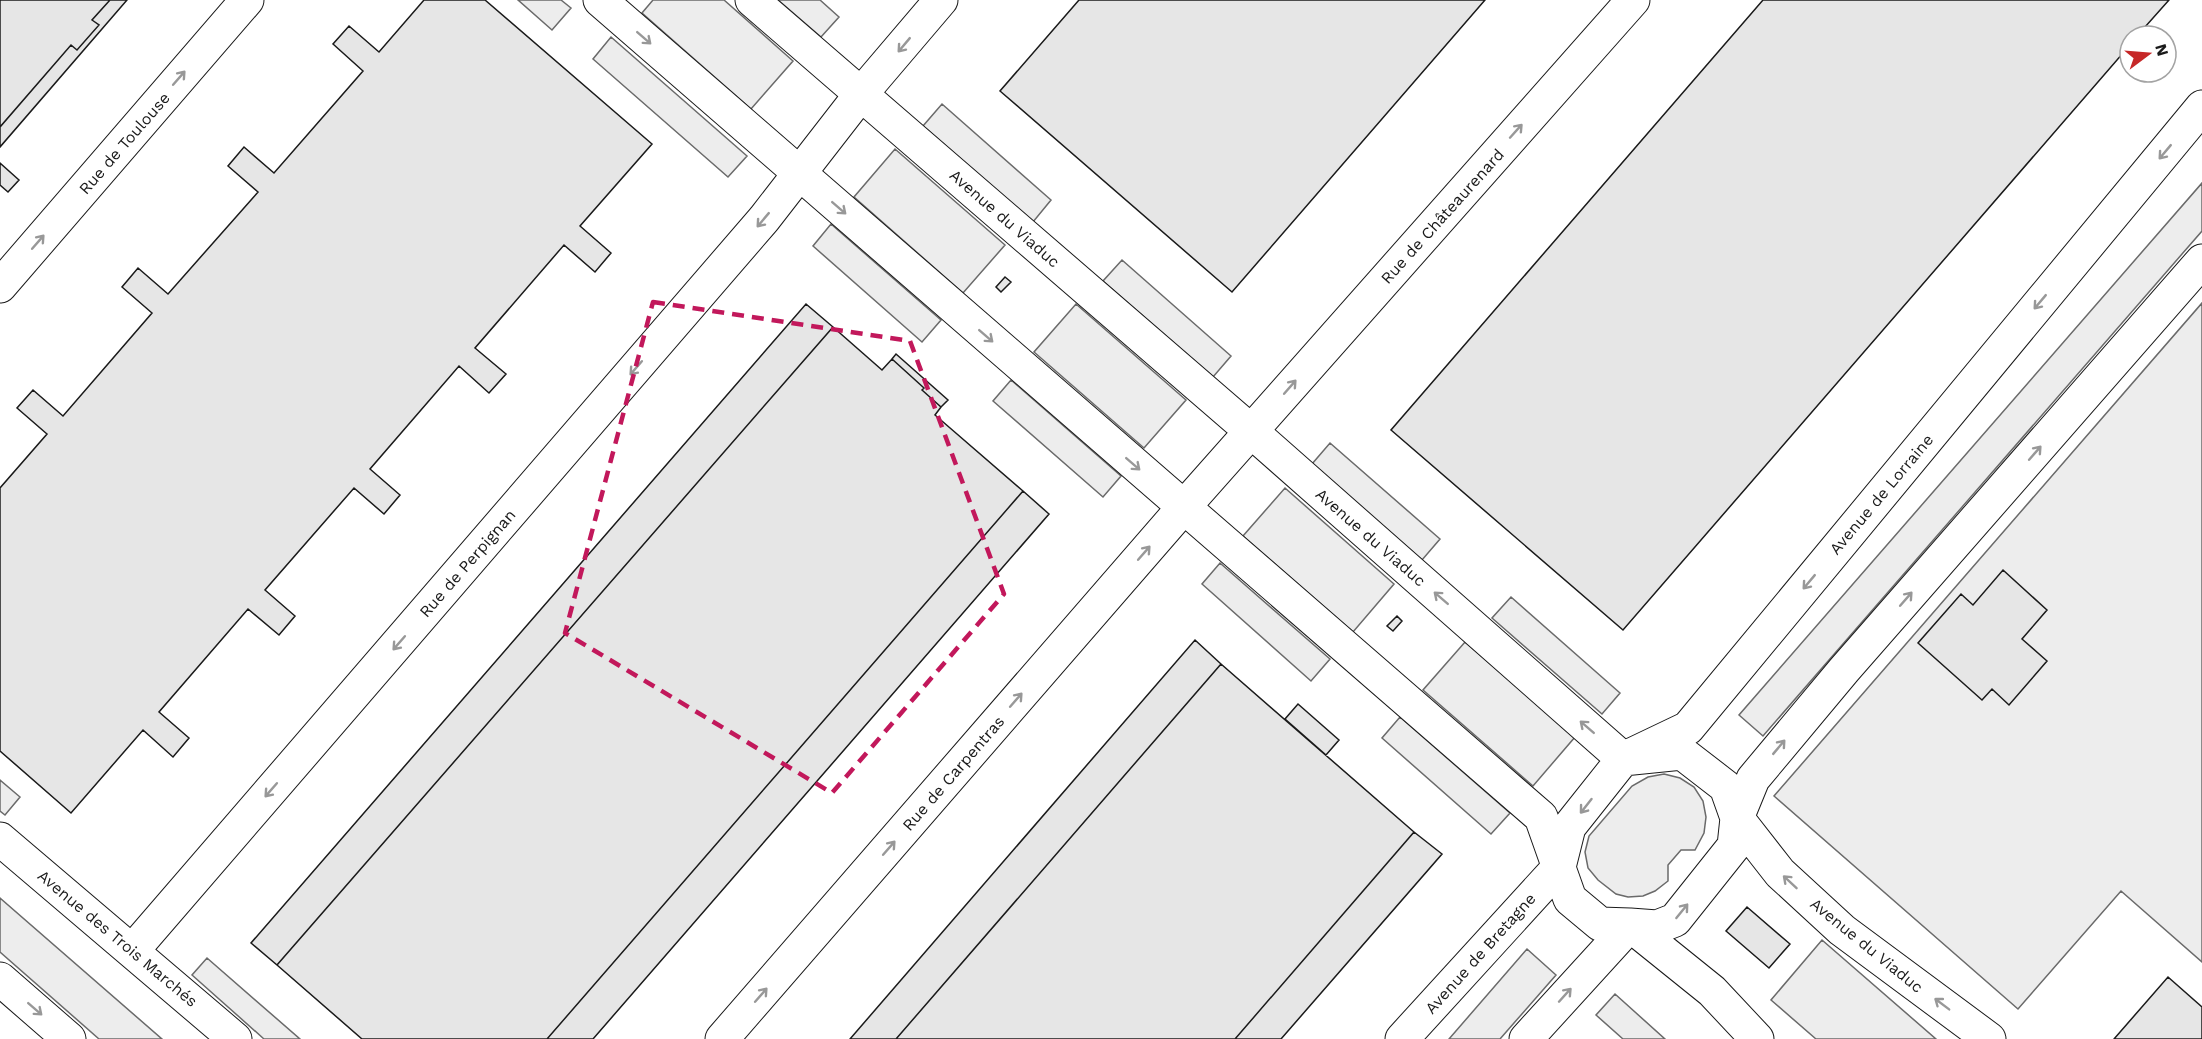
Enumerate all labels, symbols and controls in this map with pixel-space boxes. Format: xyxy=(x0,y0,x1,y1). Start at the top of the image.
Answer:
north arrow xyxy=(2118,24,2178,84)
one-way arrow xyxy=(636,32,652,45)
one-way arrow xyxy=(897,37,910,53)
text: N xyxy=(2151,42,2173,58)
one-way arrow xyxy=(173,70,186,86)
street label: Rue de Toulouse xyxy=(75,89,174,198)
one-way arrow xyxy=(1509,124,1523,139)
one-way arrow xyxy=(2158,144,2171,160)
street label: Rue de Châteaurenard xyxy=(1377,145,1508,288)
street label: Avenue du Viaduc xyxy=(946,165,1064,271)
one-way arrow xyxy=(831,201,846,215)
one-way arrow xyxy=(756,212,770,227)
one-way arrow xyxy=(31,235,45,250)
one-way arrow xyxy=(2034,294,2047,310)
one-way arrow xyxy=(978,329,993,343)
one-way arrow xyxy=(629,360,643,375)
one-way arrow xyxy=(1283,380,1297,395)
street label: Avenue de Lorraine xyxy=(1826,430,1937,558)
one-way arrow xyxy=(2028,446,2042,461)
one-way arrow xyxy=(1125,457,1140,471)
street label: Avenue du Viaduc xyxy=(1312,484,1430,590)
street label: Rue de Perpignan xyxy=(415,505,519,621)
one-way arrow xyxy=(1137,546,1151,561)
one-way arrow xyxy=(1802,573,1815,589)
one-way arrow xyxy=(1434,591,1449,605)
one-way arrow xyxy=(1899,592,1913,607)
one-way arrow xyxy=(392,635,406,650)
one-way arrow xyxy=(1010,692,1023,708)
street label: Rue de Carpentras xyxy=(898,712,1008,835)
one-way arrow xyxy=(1580,720,1595,734)
one-way arrow xyxy=(1773,739,1786,755)
one-way arrow xyxy=(265,782,278,798)
one-way arrow xyxy=(1580,798,1593,814)
one-way arrow xyxy=(882,840,895,856)
street label: Avenue des Trois Marchés xyxy=(34,866,201,1011)
one-way arrow xyxy=(1783,875,1798,889)
street label: Avenue de Bretagne xyxy=(1421,889,1540,1018)
street label: Avenue du Viaduc xyxy=(1807,894,1927,997)
one-way arrow xyxy=(1676,903,1689,919)
one-way arrow xyxy=(754,988,768,1003)
one-way arrow xyxy=(1558,988,1572,1003)
one-way arrow xyxy=(1934,998,1950,1010)
one-way arrow xyxy=(27,1002,42,1016)

